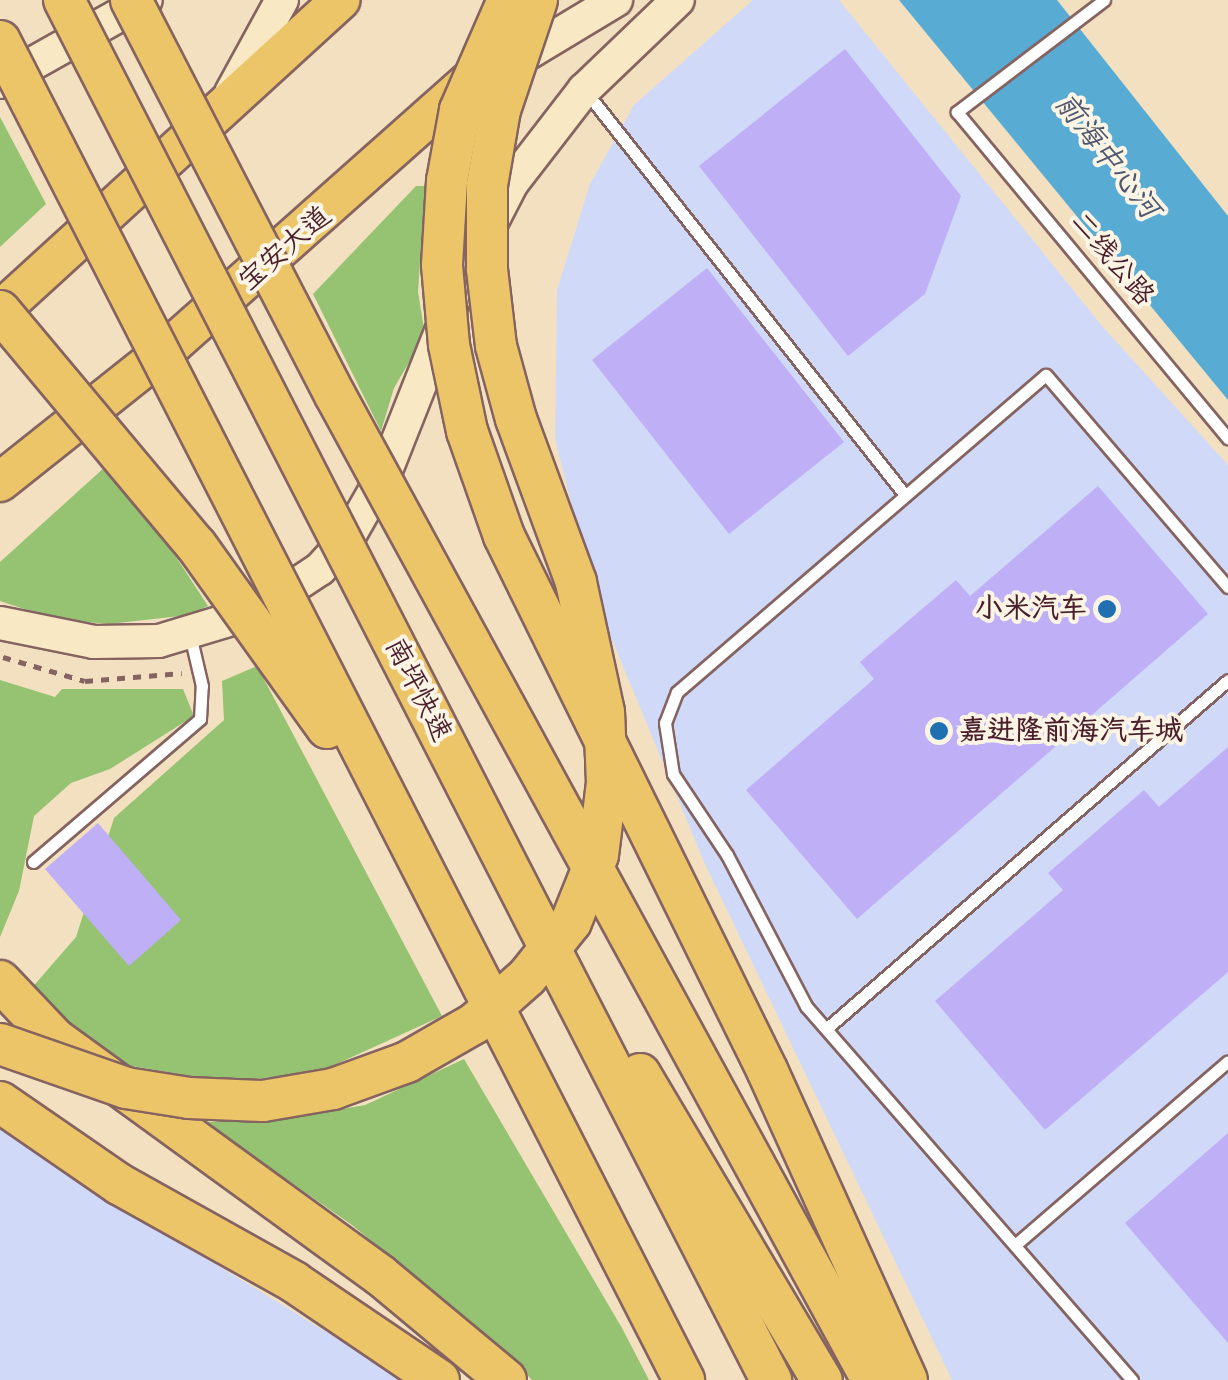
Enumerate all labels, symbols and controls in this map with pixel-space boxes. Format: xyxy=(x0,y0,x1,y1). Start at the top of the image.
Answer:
water label: 前海中心河 xyxy=(1047,86,1167,226)
street label: 宝安大道 xyxy=(232,200,338,298)
street label: 二线公路 xyxy=(1063,205,1161,313)
place label: 小米汽车 xyxy=(975,592,1087,626)
marker: 小米汽车 xyxy=(1096,598,1118,620)
street label: 南坪快速 xyxy=(378,632,458,748)
place label: 嘉进隆前海汽车城 xyxy=(959,714,1183,748)
marker: 嘉进隆前海汽车城 xyxy=(928,720,950,742)

